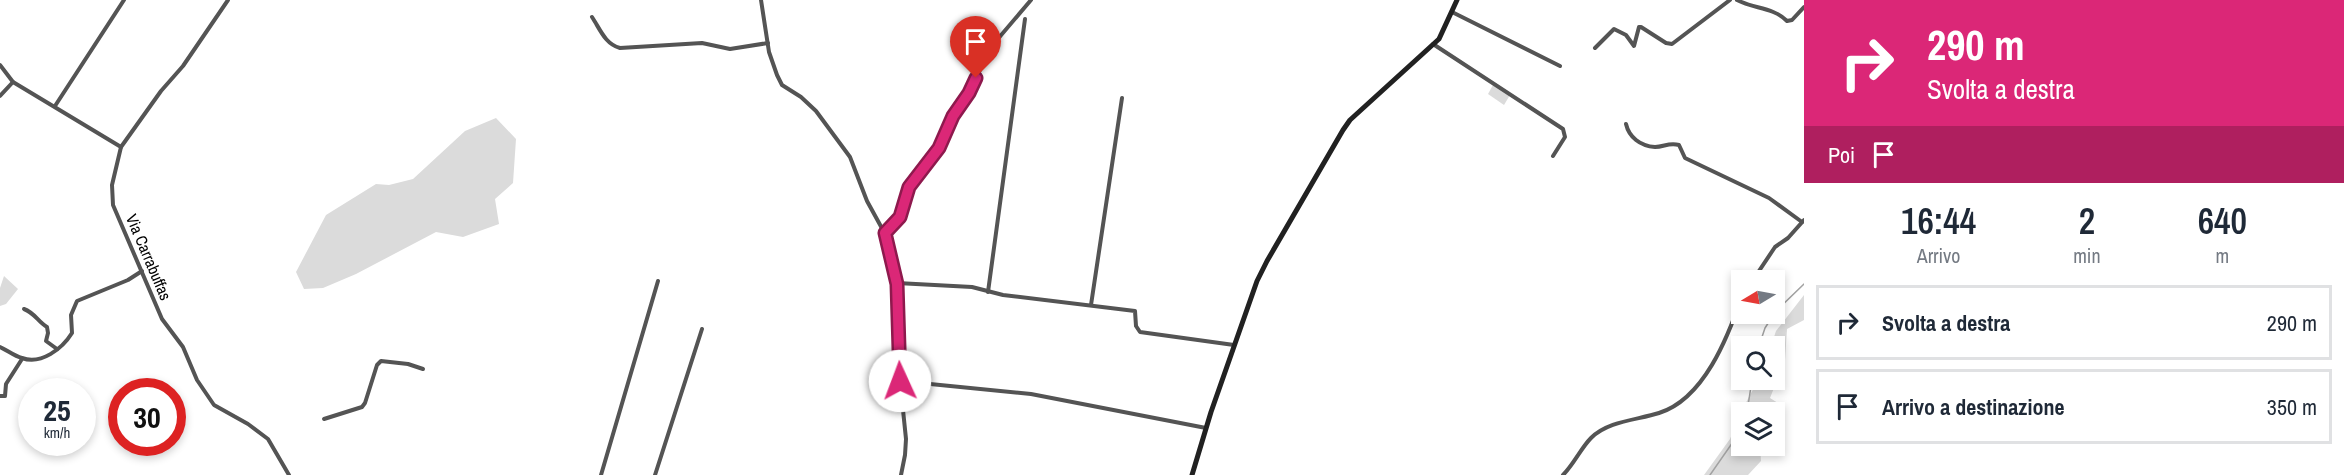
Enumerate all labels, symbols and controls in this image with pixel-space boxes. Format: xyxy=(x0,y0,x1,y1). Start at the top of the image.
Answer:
pin xyxy=(950,16,1001,78)
text: 290 m xyxy=(1927,17,2025,73)
icon: right xyxy=(1828,24,1906,102)
icon: arrive xyxy=(959,25,992,58)
text: Svolta a destra xyxy=(1927,71,2075,107)
icon: arrive xyxy=(1867,138,1900,171)
text: Poi xyxy=(1828,140,1855,170)
text: 16:44 xyxy=(1901,197,1976,245)
text: 2 xyxy=(2079,197,2095,245)
text: 640 xyxy=(2198,197,2247,245)
street label: Via Carrabuffas xyxy=(121,211,177,303)
text: Arrivo xyxy=(1917,242,1960,269)
text: min xyxy=(2073,242,2101,269)
text: m xyxy=(2215,242,2229,269)
north arrow xyxy=(1731,270,1785,324)
map controls xyxy=(1731,270,1785,456)
icon: right xyxy=(1831,306,1864,339)
text: Svolta a destra xyxy=(1882,308,2010,338)
text: 290 m xyxy=(2267,308,2317,338)
button: search xyxy=(1731,336,1785,390)
position arrow xyxy=(868,349,932,413)
speed limit sign: 30 xyxy=(108,378,186,456)
text: 25 xyxy=(43,390,71,430)
icon: arrive xyxy=(1831,390,1864,423)
text: Arrivo a destinazione xyxy=(1882,392,2064,422)
text: 350 m xyxy=(2267,392,2317,422)
button: layers xyxy=(1731,402,1785,456)
text: km/h xyxy=(44,422,70,443)

